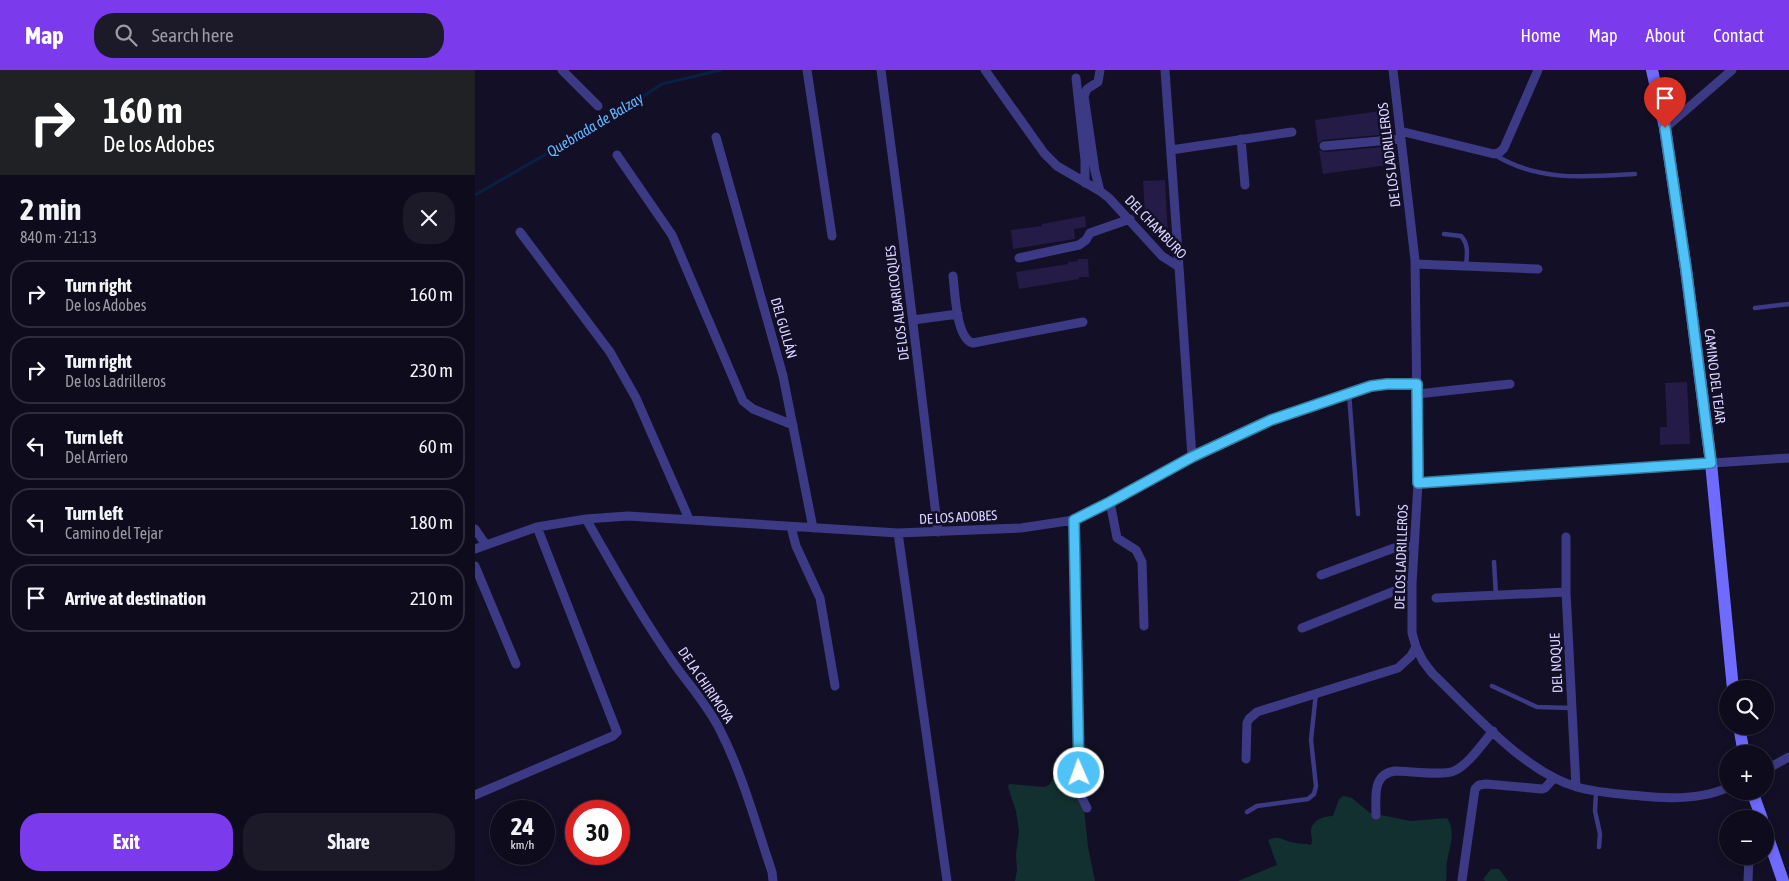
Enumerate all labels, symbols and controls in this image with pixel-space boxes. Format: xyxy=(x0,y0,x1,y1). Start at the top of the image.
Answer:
search box xyxy=(94,13,444,58)
icon: search xyxy=(112,21,140,49)
text: Map xyxy=(25,22,64,49)
text: Search here xyxy=(152,24,234,46)
text: Home xyxy=(1521,25,1561,46)
text: Map xyxy=(1589,25,1618,46)
text: About xyxy=(1646,25,1685,46)
text: Contact xyxy=(1713,25,1764,46)
pin xyxy=(1644,77,1686,128)
icon: arrive xyxy=(1651,84,1679,112)
water label: Quebrada de Balzay xyxy=(543,89,647,160)
icon: right xyxy=(20,90,85,155)
text: 160 m xyxy=(103,90,182,130)
street label: DE LOS LADRILLEROS xyxy=(1375,102,1403,208)
text: De los Adobes xyxy=(103,131,215,157)
text: 2 min xyxy=(20,192,81,226)
button: close xyxy=(403,192,455,244)
street label: DEL CHAMBURO xyxy=(1122,192,1190,262)
text: 840 m · 21:13 xyxy=(20,228,97,246)
street label: DE LOS ALBARICOQUES xyxy=(882,245,912,361)
text: Turn right xyxy=(65,274,132,296)
icon: right xyxy=(22,280,50,308)
text: 160 m xyxy=(410,283,453,305)
text: De los Adobes xyxy=(65,296,146,314)
street label: DEL GULLÁN xyxy=(768,296,800,360)
street label: CAMINO DEL TEJAR xyxy=(1701,327,1729,425)
text: Turn right xyxy=(65,350,132,372)
icon: right xyxy=(22,356,50,384)
text: 230 m xyxy=(410,359,453,381)
text: De los Ladrilleros xyxy=(65,372,166,390)
text: Turn left xyxy=(65,426,123,448)
icon: left xyxy=(22,432,50,460)
text: 60 m xyxy=(419,435,453,457)
text: Del Arriero xyxy=(65,448,128,466)
text: Turn left xyxy=(65,502,123,524)
street label: DE LOS LADRILLEROS xyxy=(1391,504,1411,610)
street label: DE LOS ADOBES xyxy=(919,507,998,527)
icon: left xyxy=(22,508,50,536)
text: 180 m xyxy=(410,511,453,533)
text: Camino del Tejar xyxy=(65,524,163,542)
icon: arrive xyxy=(22,584,50,612)
text: Arrive at destination xyxy=(65,587,206,609)
text: 210 m xyxy=(410,587,453,609)
street label: DEL NOQUE xyxy=(1546,633,1566,693)
street label: DE LA CHIRIMOYA xyxy=(675,644,737,726)
map controls xyxy=(1719,680,1774,865)
button: search xyxy=(1719,680,1774,735)
button: + xyxy=(1719,745,1774,800)
position arrow xyxy=(1052,746,1104,798)
speed limit sign: 30 xyxy=(565,800,630,865)
button: − xyxy=(1719,810,1774,865)
text: 24 xyxy=(511,812,534,840)
button: Exit xyxy=(20,813,233,871)
button: Share xyxy=(243,813,455,871)
text: km/h xyxy=(511,838,534,852)

